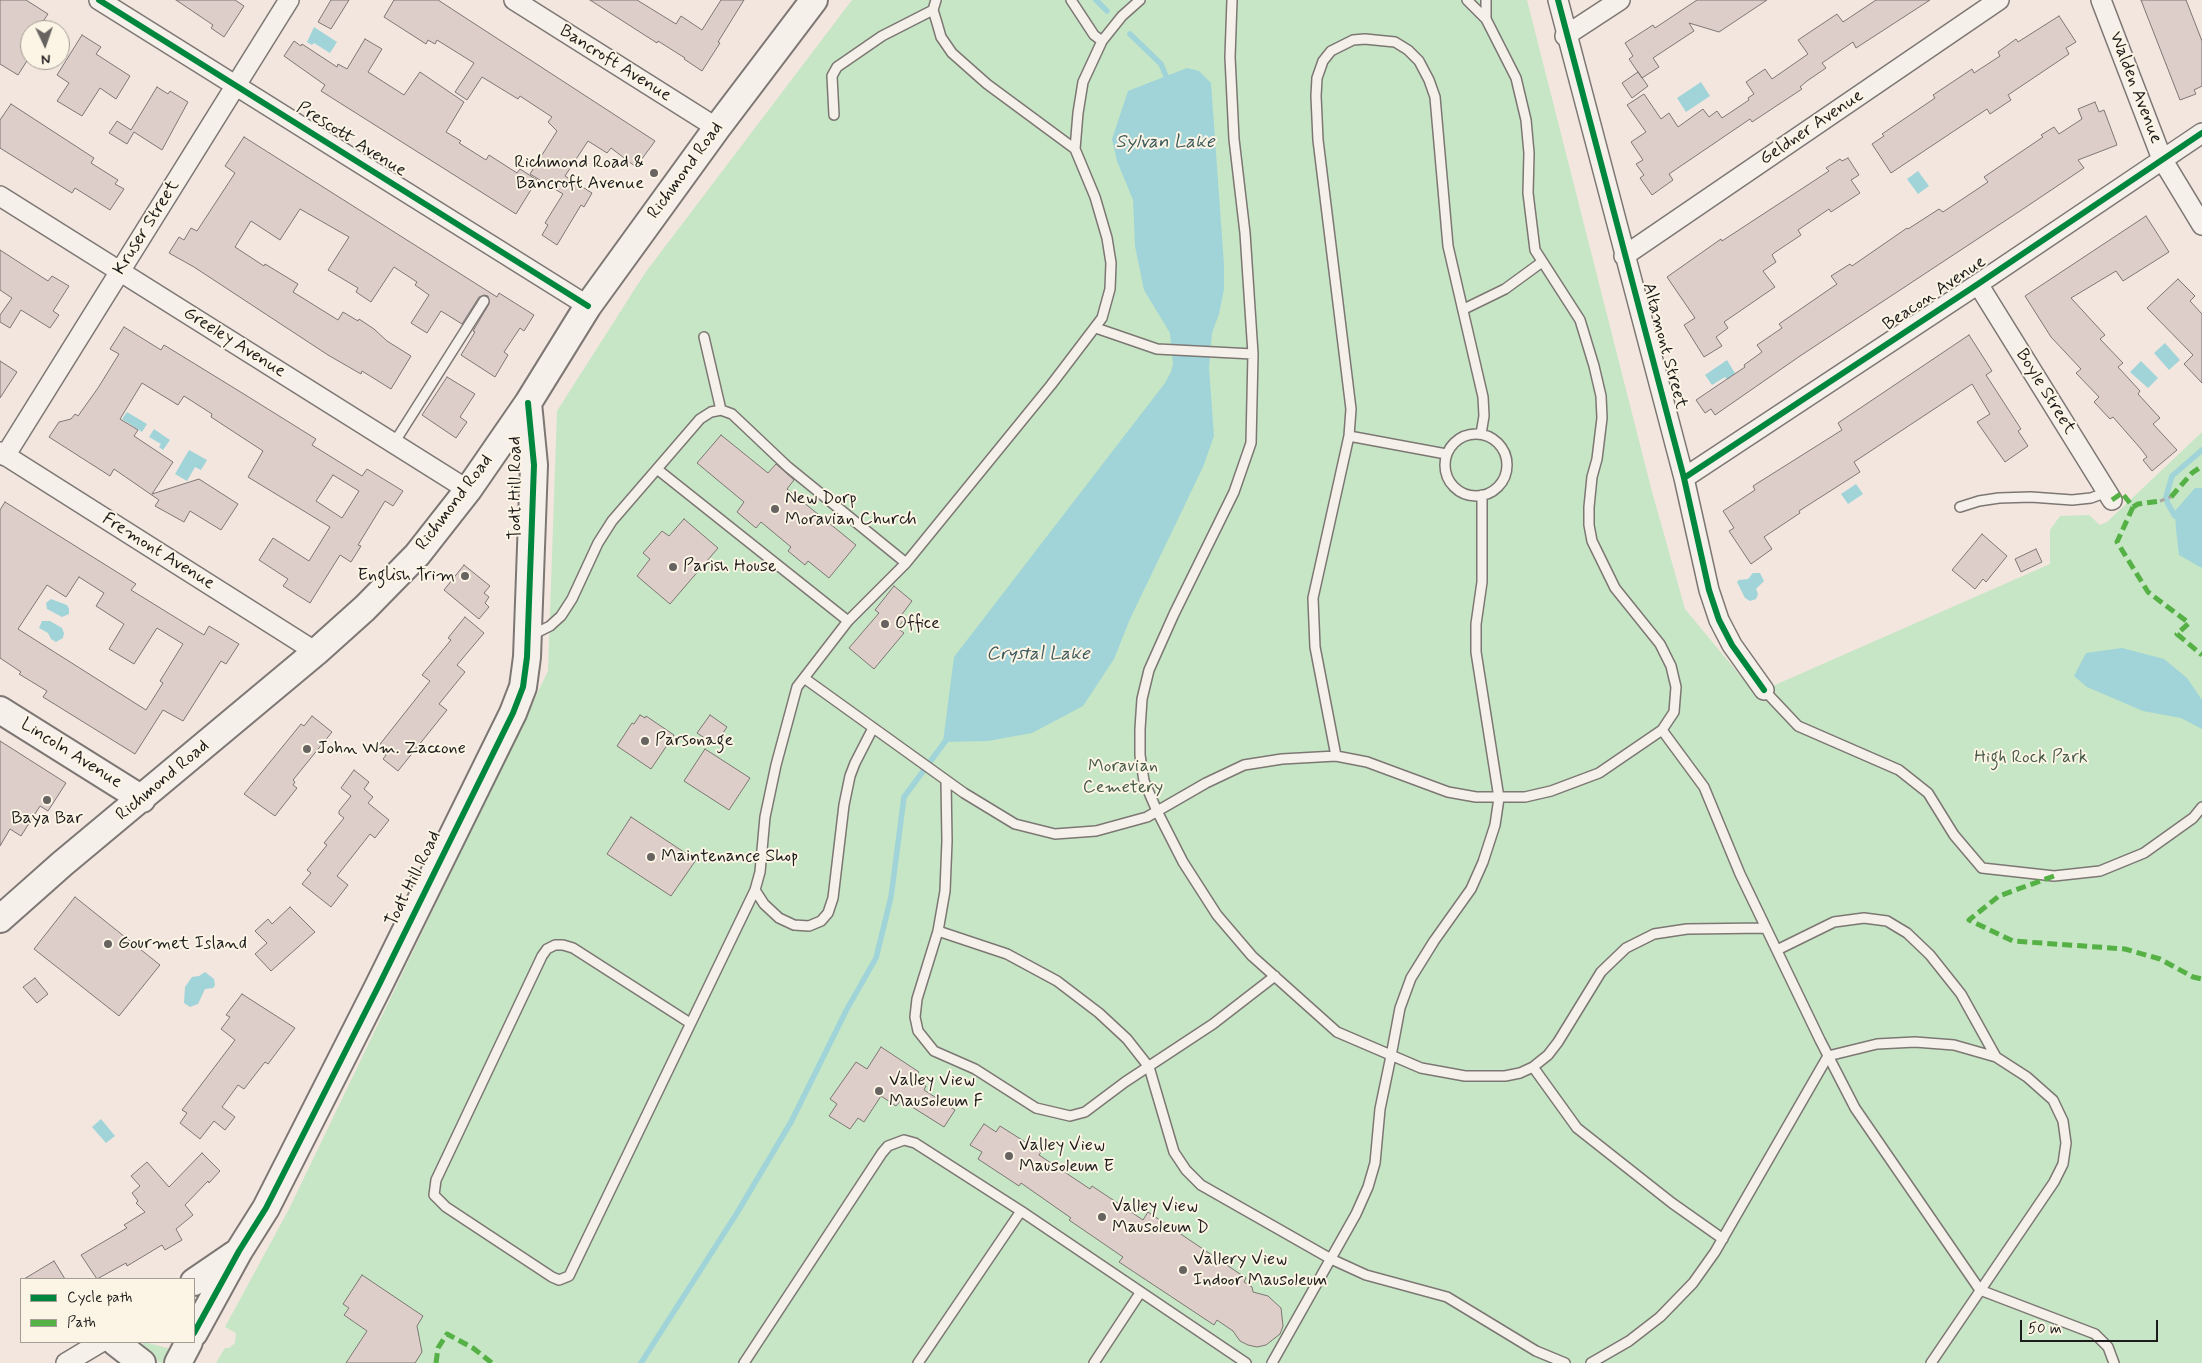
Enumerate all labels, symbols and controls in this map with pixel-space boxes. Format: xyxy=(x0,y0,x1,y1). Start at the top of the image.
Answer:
north arrow xyxy=(20,20,70,70)
street label: Bancroft Avenue xyxy=(555,21,675,107)
street label: Walden Avenue xyxy=(2104,29,2166,147)
text: N xyxy=(41,50,51,68)
street label: Geldner Avenue xyxy=(1756,85,1868,171)
street label: Prescott Avenue xyxy=(292,98,410,182)
street label: Richmond Road xyxy=(644,118,728,224)
water label: Sylvan Lake xyxy=(1115,132,1215,154)
place label: Richmond Road & Bancroft Avenue xyxy=(514,152,644,194)
marker: Richmond Road & Bancroft Avenue xyxy=(648,167,660,179)
street label: Kruser Street xyxy=(109,177,185,279)
street label: Beacon Avenue xyxy=(1879,252,1991,336)
street label: Altamont Street xyxy=(1637,280,1691,412)
street label: Greeley Avenue xyxy=(179,303,289,383)
street label: Boyle Street xyxy=(2010,345,2080,439)
street label: Todt Hill Road xyxy=(505,436,527,540)
street label: Richmond Road xyxy=(412,451,498,555)
place label: New Dorp Moravian Church xyxy=(785,488,917,530)
marker: New Dorp Moravian Church xyxy=(769,503,781,515)
street label: Fremont Avenue xyxy=(98,509,218,595)
place label: Parish House xyxy=(683,556,777,578)
marker: Parish House xyxy=(667,561,679,573)
place label: English Trim xyxy=(357,565,455,587)
marker: English Trim xyxy=(459,570,471,582)
place label: Office xyxy=(895,613,940,635)
marker: Office xyxy=(879,618,891,630)
water label: Crystal Lake xyxy=(986,644,1090,666)
street label: Lincoln Avenue xyxy=(16,714,126,794)
place label: Parsonage xyxy=(655,730,733,752)
marker: Parsonage xyxy=(639,735,651,747)
street label: Richmond Road xyxy=(112,736,214,826)
place label: John Wm. Zaccone xyxy=(317,738,466,760)
marker: John Wm. Zaccone xyxy=(301,743,313,755)
park label: High Rock Park xyxy=(1974,747,2088,769)
park label: Moravian Cemetery xyxy=(1083,756,1163,799)
marker: Baya Bar xyxy=(41,794,53,806)
place label: Baya Bar xyxy=(11,808,83,830)
street label: Todt Hill Road xyxy=(382,828,446,930)
place label: Maintenance Shop xyxy=(661,846,798,868)
marker: Maintenance Shop xyxy=(645,851,657,863)
place label: Gourmet Island xyxy=(118,933,247,955)
marker: Gourmet Island xyxy=(102,938,114,950)
place label: Valley View Mausoleum F xyxy=(889,1070,983,1112)
marker: Valley View Mausoleum F xyxy=(873,1085,885,1097)
place label: Valley View Mausoleum E xyxy=(1019,1135,1114,1178)
marker: Valley View Mausoleum E xyxy=(1003,1150,1015,1162)
place label: Valley View Mausoleum D xyxy=(1112,1196,1209,1238)
marker: Valley View Mausoleum D xyxy=(1096,1211,1108,1223)
place label: Vallery View Indoor Mausoleum xyxy=(1193,1249,1327,1292)
marker: Vallery View Indoor Mausoleum xyxy=(1177,1264,1189,1276)
legend xyxy=(20,1278,195,1343)
text: Cycle path xyxy=(67,1288,132,1308)
scale bar xyxy=(2022,1310,2160,1342)
text: Path xyxy=(67,1313,96,1333)
text: 50 m xyxy=(2028,1319,2062,1339)

